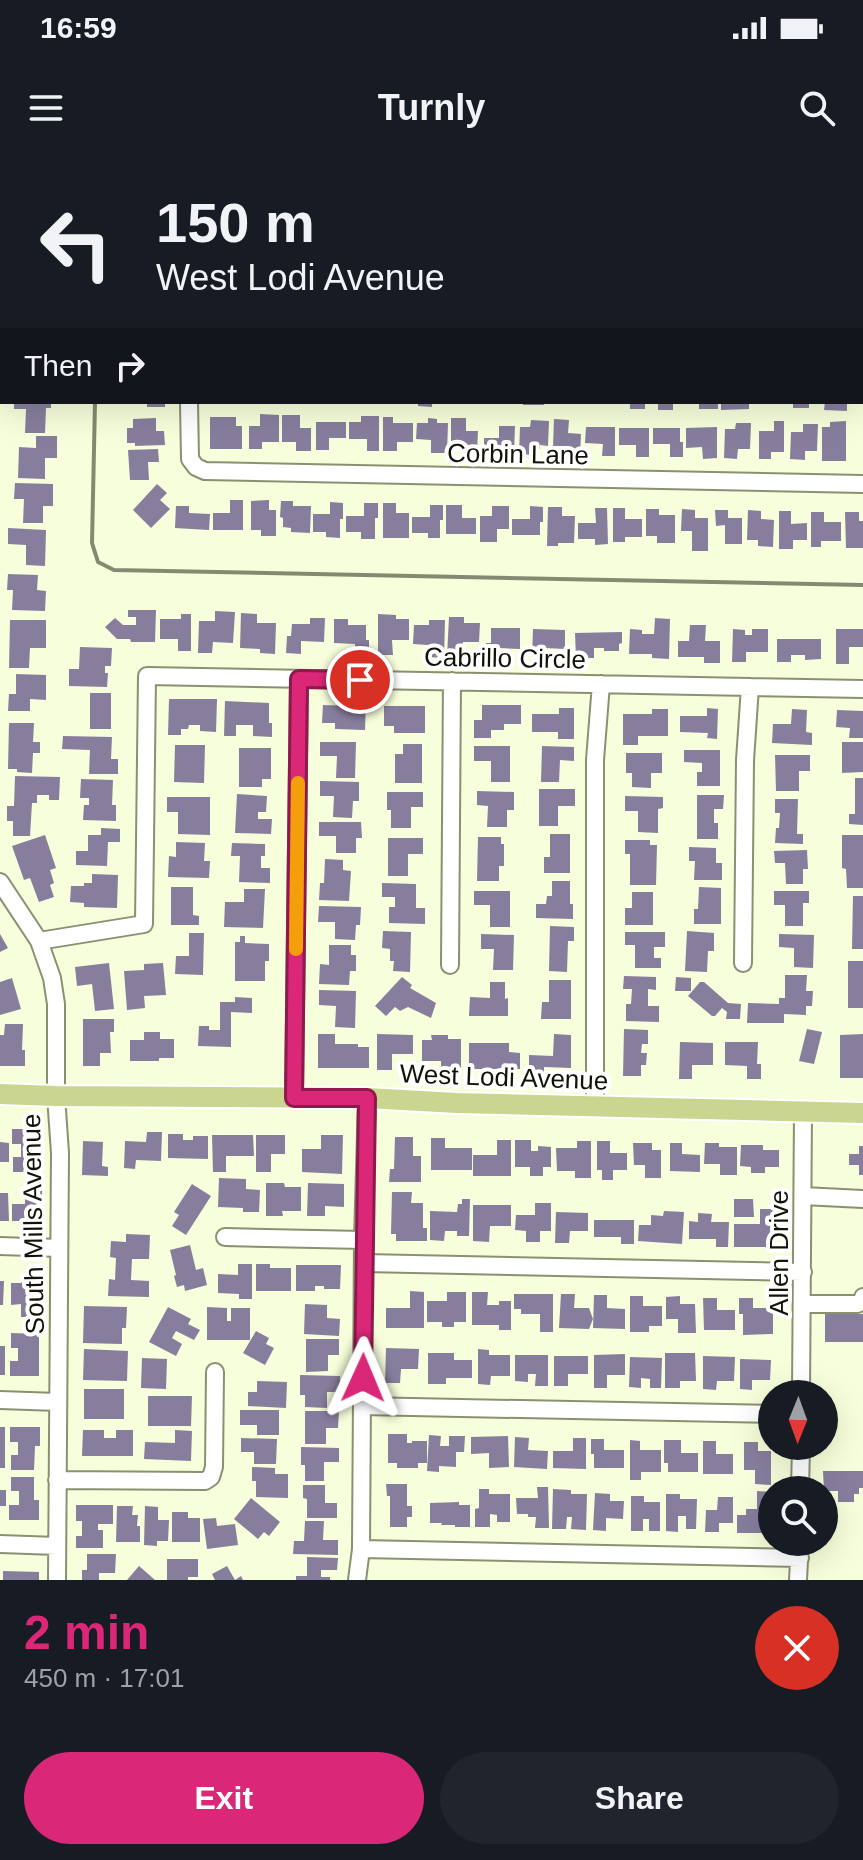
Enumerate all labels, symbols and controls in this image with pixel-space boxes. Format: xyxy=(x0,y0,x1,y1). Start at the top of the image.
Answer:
text: 16:59 xyxy=(40,11,117,44)
icon: menu xyxy=(24,86,68,130)
icon: search xyxy=(795,86,839,130)
text: Turnly xyxy=(378,87,485,128)
text: 150 m xyxy=(156,191,315,254)
icon: left xyxy=(24,192,128,296)
text: West Lodi Avenue xyxy=(156,257,445,298)
icon: right xyxy=(108,344,152,388)
text: Then xyxy=(24,349,92,382)
street label: Corbin Lane xyxy=(447,438,589,470)
street label: Cabrillo Circle xyxy=(424,642,586,674)
pin xyxy=(326,646,394,714)
icon: arrive xyxy=(338,658,382,702)
street label: West Lodi Avenue xyxy=(399,1058,609,1096)
street label: South Mills Avenue xyxy=(16,1113,50,1335)
street label: Allen Drive xyxy=(764,1190,794,1316)
position arrow xyxy=(321,1336,405,1420)
north arrow xyxy=(758,1380,838,1460)
map controls xyxy=(758,1380,838,1556)
button: search xyxy=(758,1476,838,1556)
text: 2 min xyxy=(24,1606,149,1659)
button: close xyxy=(755,1606,839,1690)
text: 450 m · 17:01 xyxy=(24,1663,184,1693)
button: Exit xyxy=(24,1752,424,1844)
button: Share xyxy=(440,1752,839,1844)

